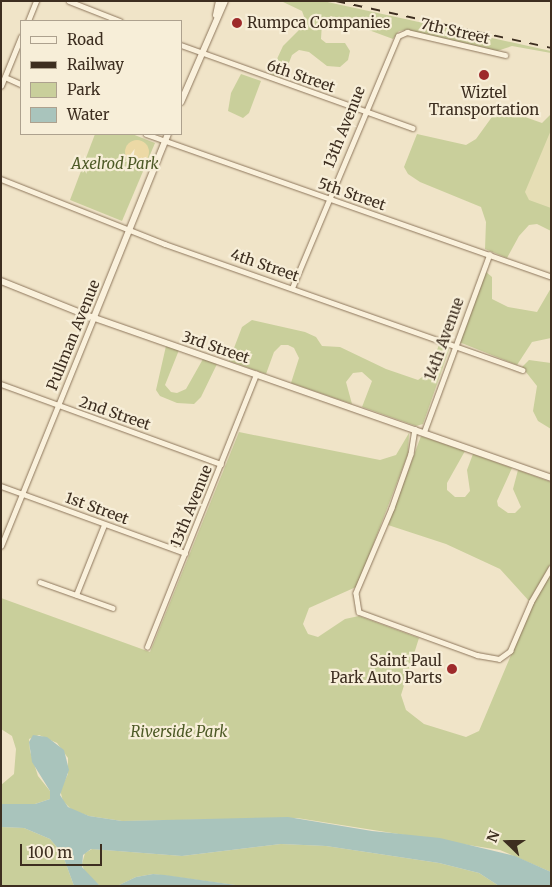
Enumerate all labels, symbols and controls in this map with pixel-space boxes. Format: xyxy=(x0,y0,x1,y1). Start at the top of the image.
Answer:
place label: Rumpca Companies xyxy=(247,14,390,32)
street label: 7th Street xyxy=(419,14,491,48)
marker: Rumpca Companies xyxy=(231,17,243,29)
legend xyxy=(20,20,182,135)
text: Road xyxy=(67,30,103,49)
text: Railway xyxy=(67,55,124,74)
street label: 6th Street xyxy=(264,56,338,96)
marker: Wiztel Transportation xyxy=(478,69,490,81)
text: Park xyxy=(67,80,100,99)
street label: 13th Avenue xyxy=(319,83,369,171)
place label: Wiztel Transportation xyxy=(429,83,539,118)
text: Water xyxy=(67,105,109,124)
park label: Axelrod Park xyxy=(71,155,159,173)
street label: 5th Street xyxy=(316,174,388,214)
street label: 4th Street xyxy=(228,245,302,285)
street label: Pullman Avenue xyxy=(43,277,103,393)
street label: 14th Avenue xyxy=(421,295,467,383)
street label: 3rd Street xyxy=(180,327,252,367)
street label: 2nd Street xyxy=(77,392,153,434)
street label: 13th Avenue xyxy=(166,462,216,550)
street label: 1st Street xyxy=(63,488,131,528)
place label: Saint Paul Park Auto Parts xyxy=(330,651,442,686)
marker: Saint Paul Park Auto Parts xyxy=(446,663,458,675)
park label: Riverside Park xyxy=(131,723,227,741)
north arrow xyxy=(482,817,532,867)
text: N xyxy=(483,828,504,845)
scale bar xyxy=(22,834,105,866)
text: 100 m xyxy=(28,843,72,862)

